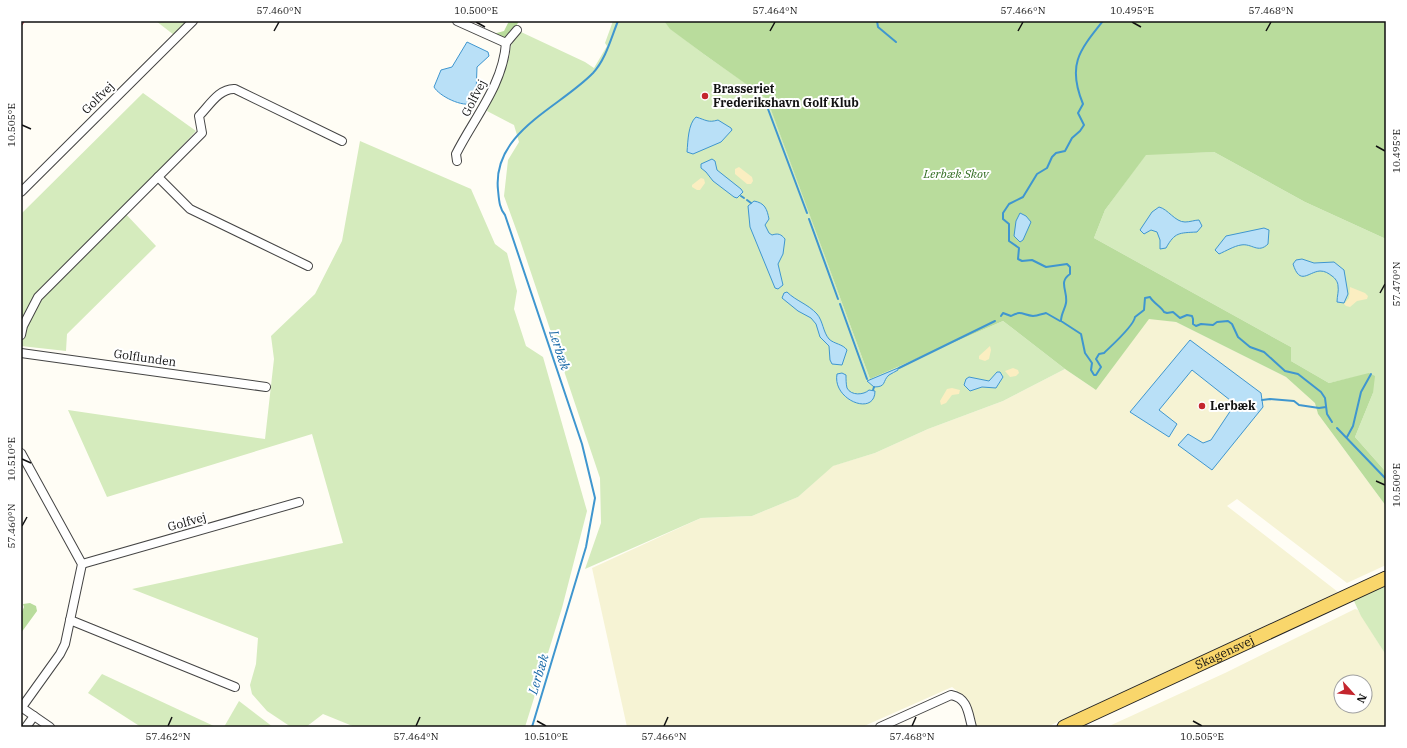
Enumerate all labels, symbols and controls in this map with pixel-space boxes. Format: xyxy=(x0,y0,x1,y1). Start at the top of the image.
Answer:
text: 57.460°N xyxy=(256,4,302,17)
text: 10.500°E xyxy=(454,4,498,17)
text: 57.464°N xyxy=(752,4,798,17)
text: 57.466°N xyxy=(1000,4,1046,17)
text: 10.495°E xyxy=(1110,4,1154,17)
text: 57.468°N xyxy=(1248,4,1294,17)
street label: Golfvej xyxy=(458,77,489,119)
street label: Golfvej xyxy=(78,78,117,117)
place label: Brasseriet Frederikshavn Golf Klub xyxy=(713,81,859,110)
marker: Brasseriet Frederikshavn Golf Klub xyxy=(700,91,710,101)
text: 10.505°E xyxy=(5,103,18,147)
text: 10.495°E xyxy=(1390,129,1403,173)
park label: Lerbæk Skov xyxy=(923,166,990,181)
text: 57.470°N xyxy=(1390,261,1403,307)
water label: Lerbæk xyxy=(545,327,574,372)
street label: Golflunden xyxy=(113,346,178,369)
place label: Lerbæk xyxy=(1210,398,1256,413)
marker: Lerbæk xyxy=(1197,401,1207,411)
text: 10.510°E xyxy=(5,437,18,481)
text: 10.500°E xyxy=(1390,463,1403,507)
text: 57.460°N xyxy=(5,503,18,549)
street label: Golfvej xyxy=(166,509,208,534)
street label: Skagensvej xyxy=(1193,632,1256,672)
water label: Lerbæk xyxy=(524,652,553,697)
north arrow xyxy=(1333,674,1373,714)
text: N xyxy=(1354,691,1370,706)
text: 57.462°N xyxy=(145,730,191,743)
text: 57.464°N xyxy=(393,730,439,743)
text: 10.510°E xyxy=(524,730,568,743)
text: 57.466°N xyxy=(641,730,687,743)
text: 57.468°N xyxy=(889,730,935,743)
text: 10.505°E xyxy=(1180,730,1224,743)

